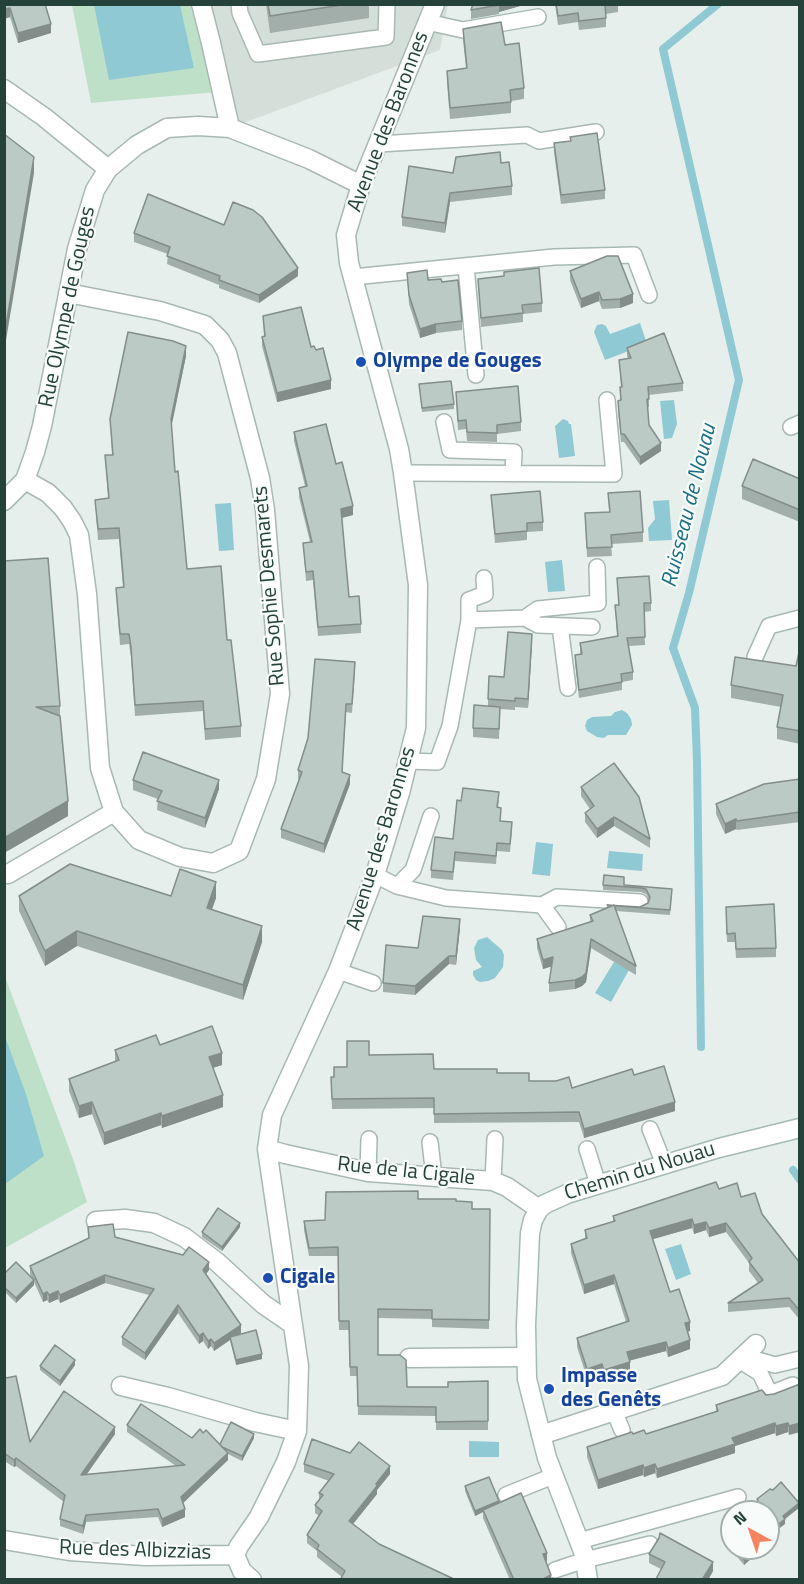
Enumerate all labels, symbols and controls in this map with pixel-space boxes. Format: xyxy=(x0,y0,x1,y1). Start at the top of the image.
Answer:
street label: Avenue des Baronnes xyxy=(343,28,435,216)
street label: Rue Olympe de Gouges xyxy=(34,204,102,410)
place label: Olympe de Gouges xyxy=(373,349,542,375)
marker: Olympe de Gouges xyxy=(354,355,368,369)
water label: Ruisseau de Nouau xyxy=(657,422,723,590)
street label: Rue Sophie Desmarets xyxy=(249,485,291,687)
street label: Avenue des Baronnes xyxy=(342,744,422,934)
street label: Chemin du Nouau xyxy=(562,1137,718,1207)
street label: Rue de la Cigale xyxy=(336,1152,476,1192)
place label: Cigale xyxy=(280,1265,335,1291)
marker: Cigale xyxy=(261,1271,275,1285)
place label: Impasse des Genêts xyxy=(561,1364,661,1414)
marker: Impasse des Genêts xyxy=(542,1382,556,1396)
north arrow xyxy=(720,1500,780,1560)
text: N xyxy=(728,1505,752,1531)
street label: Rue des Albizzias xyxy=(58,1536,212,1566)

